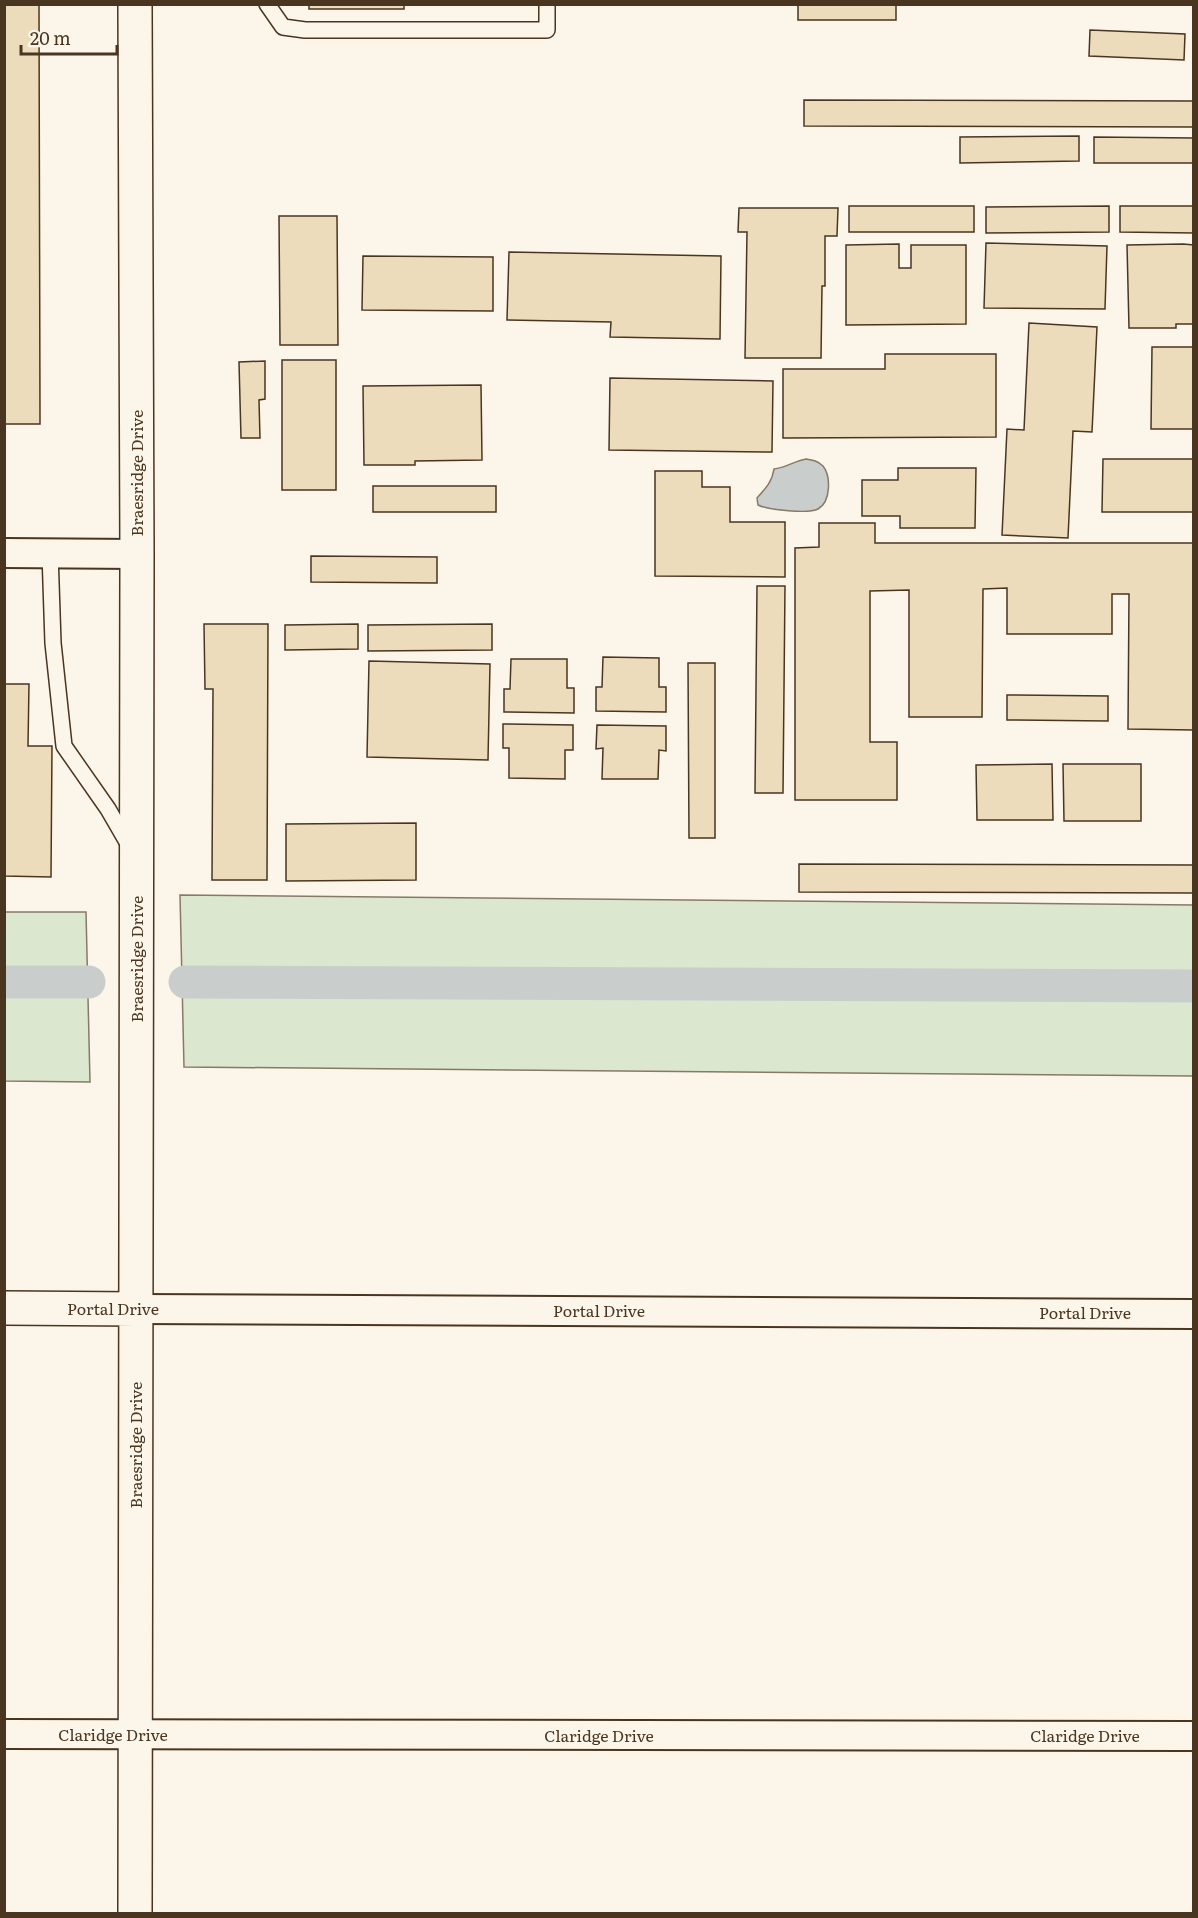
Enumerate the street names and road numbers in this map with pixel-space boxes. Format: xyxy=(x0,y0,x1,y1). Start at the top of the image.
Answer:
street label: Braesridge Drive xyxy=(124,410,148,536)
street label: Braesridge Drive xyxy=(124,896,148,1022)
street label: Portal Drive xyxy=(67,1296,159,1320)
street label: Portal Drive xyxy=(553,1298,645,1322)
street label: Portal Drive xyxy=(1039,1300,1131,1324)
street label: Braesridge Drive xyxy=(123,1382,147,1508)
street label: Claridge Drive xyxy=(58,1722,168,1746)
street label: Claridge Drive xyxy=(544,1723,654,1747)
street label: Claridge Drive xyxy=(1030,1723,1140,1747)

